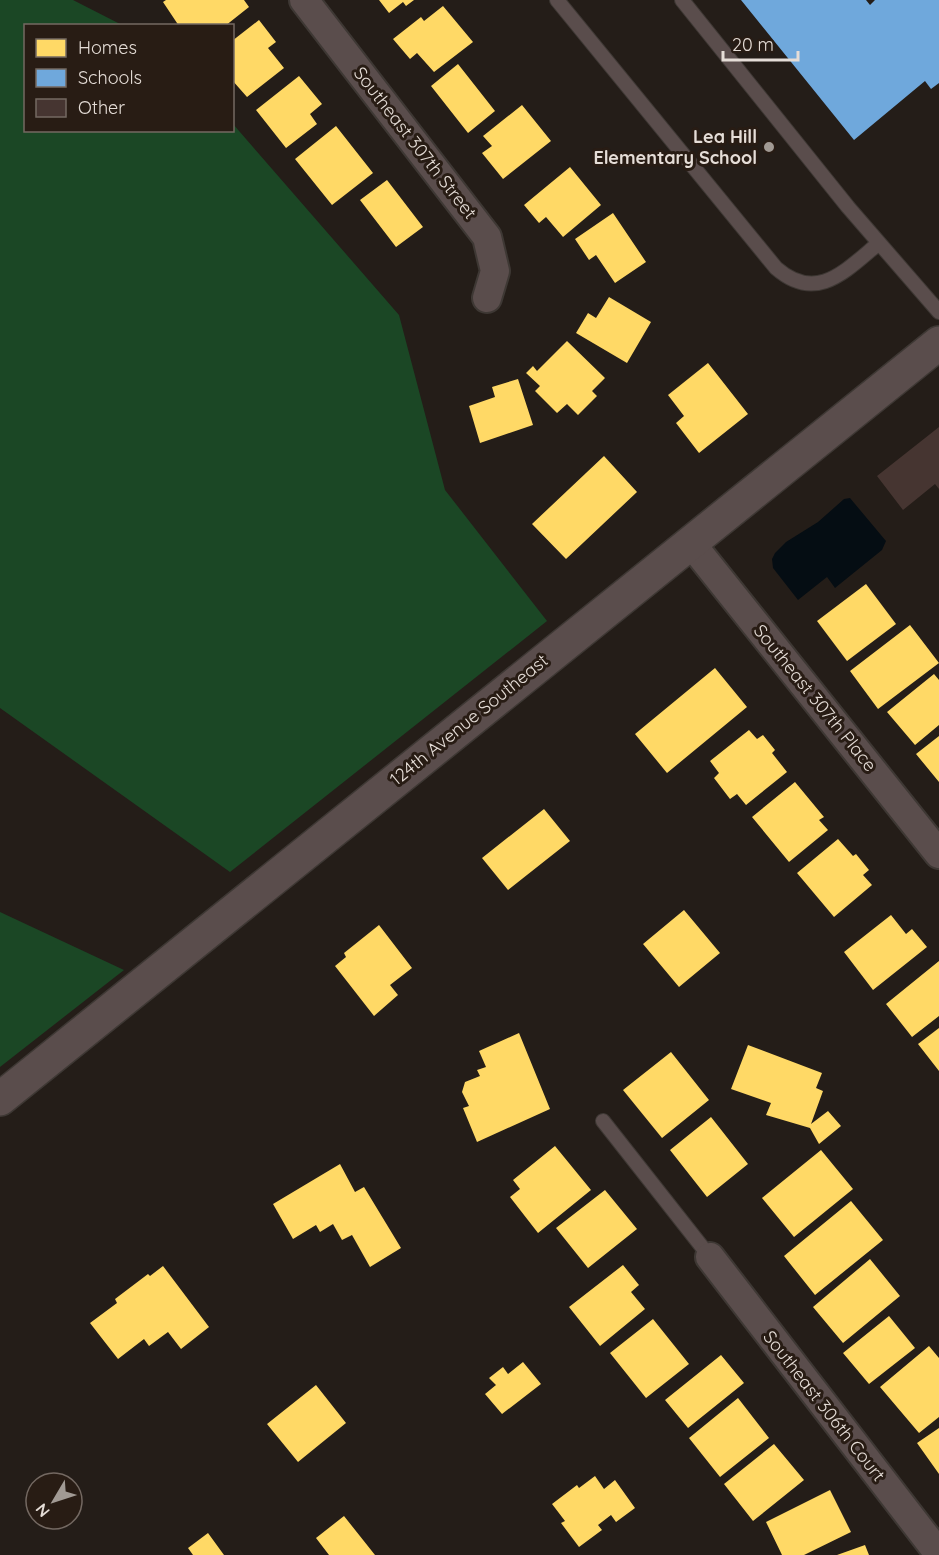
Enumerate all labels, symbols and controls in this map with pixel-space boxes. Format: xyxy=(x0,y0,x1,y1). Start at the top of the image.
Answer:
legend xyxy=(24,24,234,132)
scale bar xyxy=(723,24,798,62)
text: 20 m xyxy=(732,33,774,56)
text: Homes xyxy=(78,36,137,59)
street label: Southeast 307th Street xyxy=(349,62,482,223)
text: Schools xyxy=(78,66,142,89)
text: Other xyxy=(78,96,125,119)
place label: Lea Hill Elementary School xyxy=(593,125,757,169)
marker: Lea Hill Elementary School xyxy=(762,140,776,154)
street label: Southeast 307th Place xyxy=(749,619,882,776)
street label: 124th Avenue Southeast xyxy=(385,649,552,790)
street label: Southeast 306th Court xyxy=(758,1326,890,1486)
north arrow xyxy=(24,1471,84,1531)
text: N xyxy=(31,1500,54,1521)

